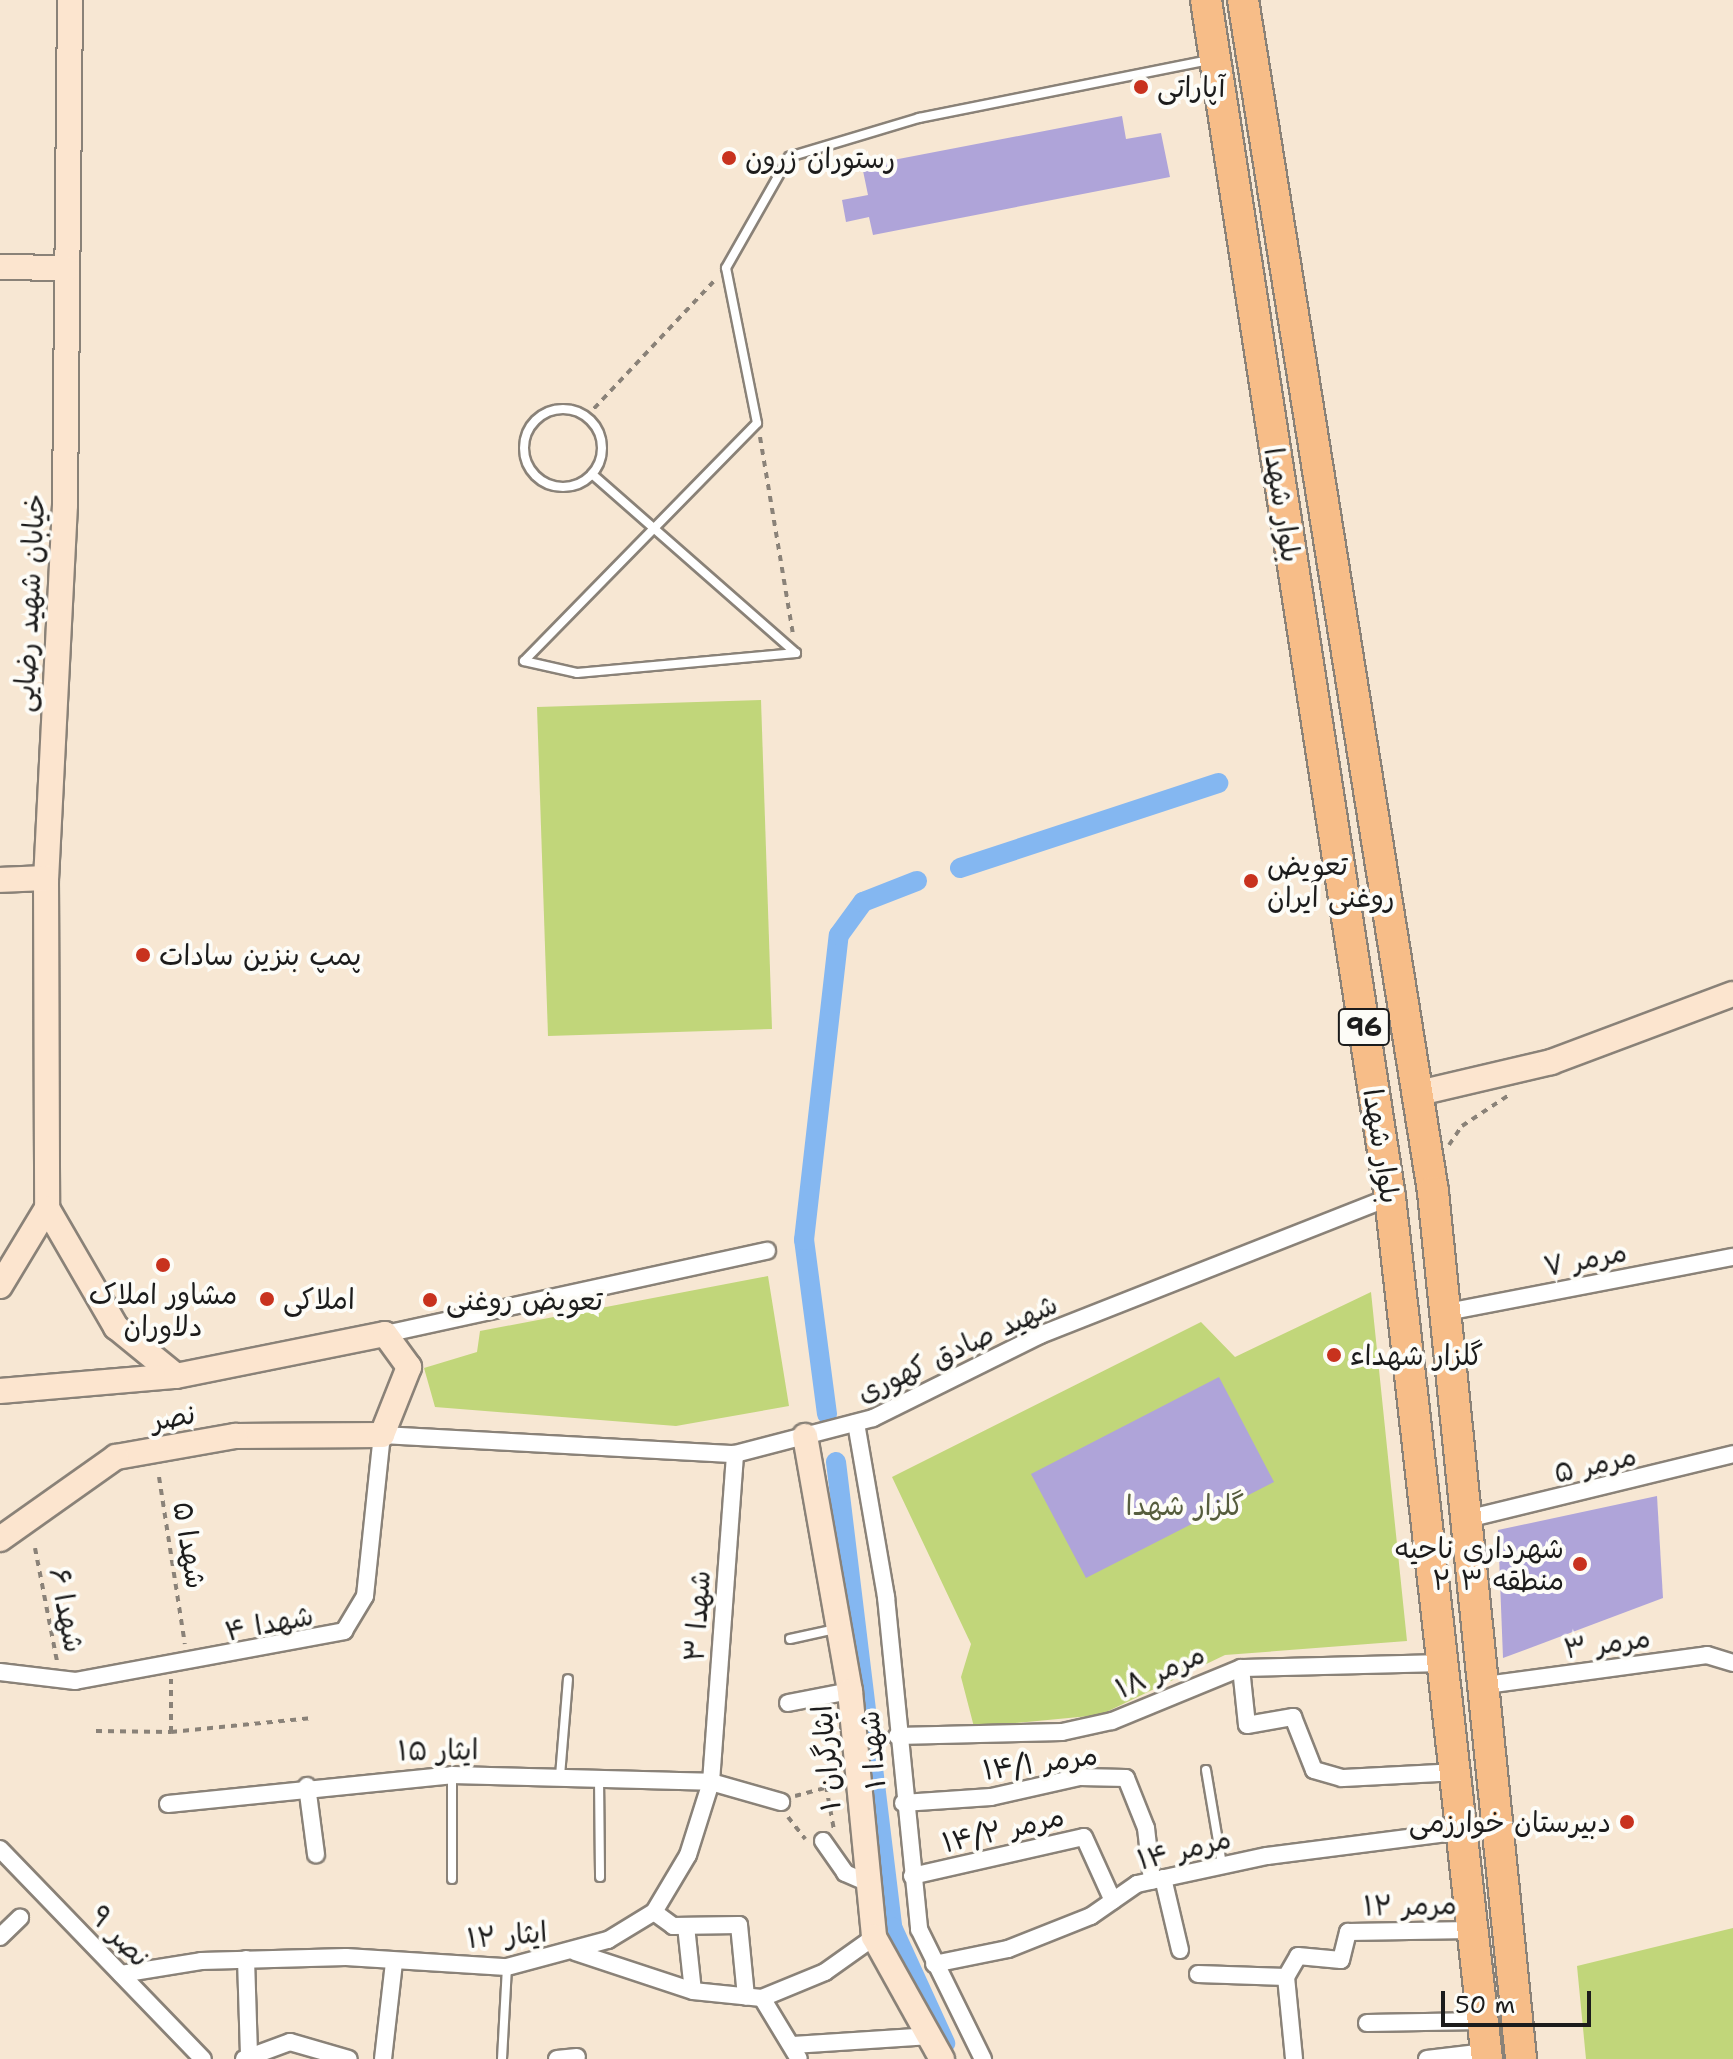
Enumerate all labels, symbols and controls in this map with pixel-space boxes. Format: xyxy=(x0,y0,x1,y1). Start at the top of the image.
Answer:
place label: آپاراتی xyxy=(1157,70,1225,104)
marker: آپاراتی xyxy=(1132,78,1150,96)
place label: رستوران زرون xyxy=(745,141,895,175)
marker: رستوران زرون xyxy=(720,149,738,167)
street label: بلوار شهدا xyxy=(1257,445,1309,565)
street label: خیابان شهید رضایی xyxy=(7,493,51,713)
place label: تعویض روغنی ایران xyxy=(1267,848,1395,914)
marker: تعویض روغنی ایران xyxy=(1242,872,1260,890)
place label: پمپ بنزین سادات xyxy=(159,938,361,972)
marker: پمپ بنزین سادات xyxy=(134,946,152,964)
road number: 96 xyxy=(1336,1005,1392,1049)
street label: بلوار شهدا xyxy=(1356,1086,1408,1206)
street label: مرمر ۷ xyxy=(1541,1235,1629,1283)
marker: مشاور املاک دلاوران xyxy=(154,1256,172,1274)
place label: مشاور املاک دلاوران xyxy=(89,1277,237,1343)
place label: املاکی xyxy=(283,1282,355,1316)
place label: تعویض روغنی xyxy=(446,1283,603,1317)
street label: شهید صادق کهوری xyxy=(851,1287,1063,1409)
marker: املاکی xyxy=(258,1290,276,1308)
marker: تعویض روغنی xyxy=(421,1291,439,1309)
place label: گلزار شهداء xyxy=(1350,1338,1483,1372)
marker: گلزار شهداء xyxy=(1325,1346,1343,1364)
street label: نصر xyxy=(148,1397,198,1437)
street label: مرمر ۵ xyxy=(1551,1438,1639,1490)
park label: گلزار شهدا xyxy=(1126,1488,1244,1522)
street label: شهدا ۵ xyxy=(167,1499,213,1591)
place label: شهرداری ناحیه ۲ منطقه ۳ xyxy=(1394,1531,1564,1597)
marker: شهرداری ناحیه ۲ منطقه ۳ xyxy=(1571,1555,1589,1573)
street label: شهدا ۶ xyxy=(42,1565,92,1655)
street label: شهدا ۳ xyxy=(677,1569,717,1663)
street label: شهدا ۴ xyxy=(222,1598,316,1648)
street label: مرمر ۳ xyxy=(1562,1620,1652,1666)
street label: مرمر ۱۸ xyxy=(1110,1637,1210,1705)
street label: ایثارگران ۱ xyxy=(805,1704,847,1812)
street label: شهدا ۱ xyxy=(852,1709,892,1791)
street label: ایثار ۱۵ xyxy=(397,1732,479,1768)
street label: مرمر ۱۴/۱ xyxy=(981,1737,1099,1787)
street label: مرمر ۱۴/۲ xyxy=(939,1799,1067,1859)
place label: دبیرستان خوارزمی xyxy=(1409,1805,1611,1839)
marker: دبیرستان خوارزمی xyxy=(1618,1813,1636,1831)
street label: مرمر ۱۴ xyxy=(1134,1821,1234,1877)
street label: مرمر ۱۲ xyxy=(1363,1887,1457,1923)
street label: نصر ۹ xyxy=(83,1899,157,1973)
street label: ایثار ۱۲ xyxy=(466,1915,548,1955)
scale bar xyxy=(1445,1975,1595,2025)
text: 50 m xyxy=(1455,1989,1515,2021)

